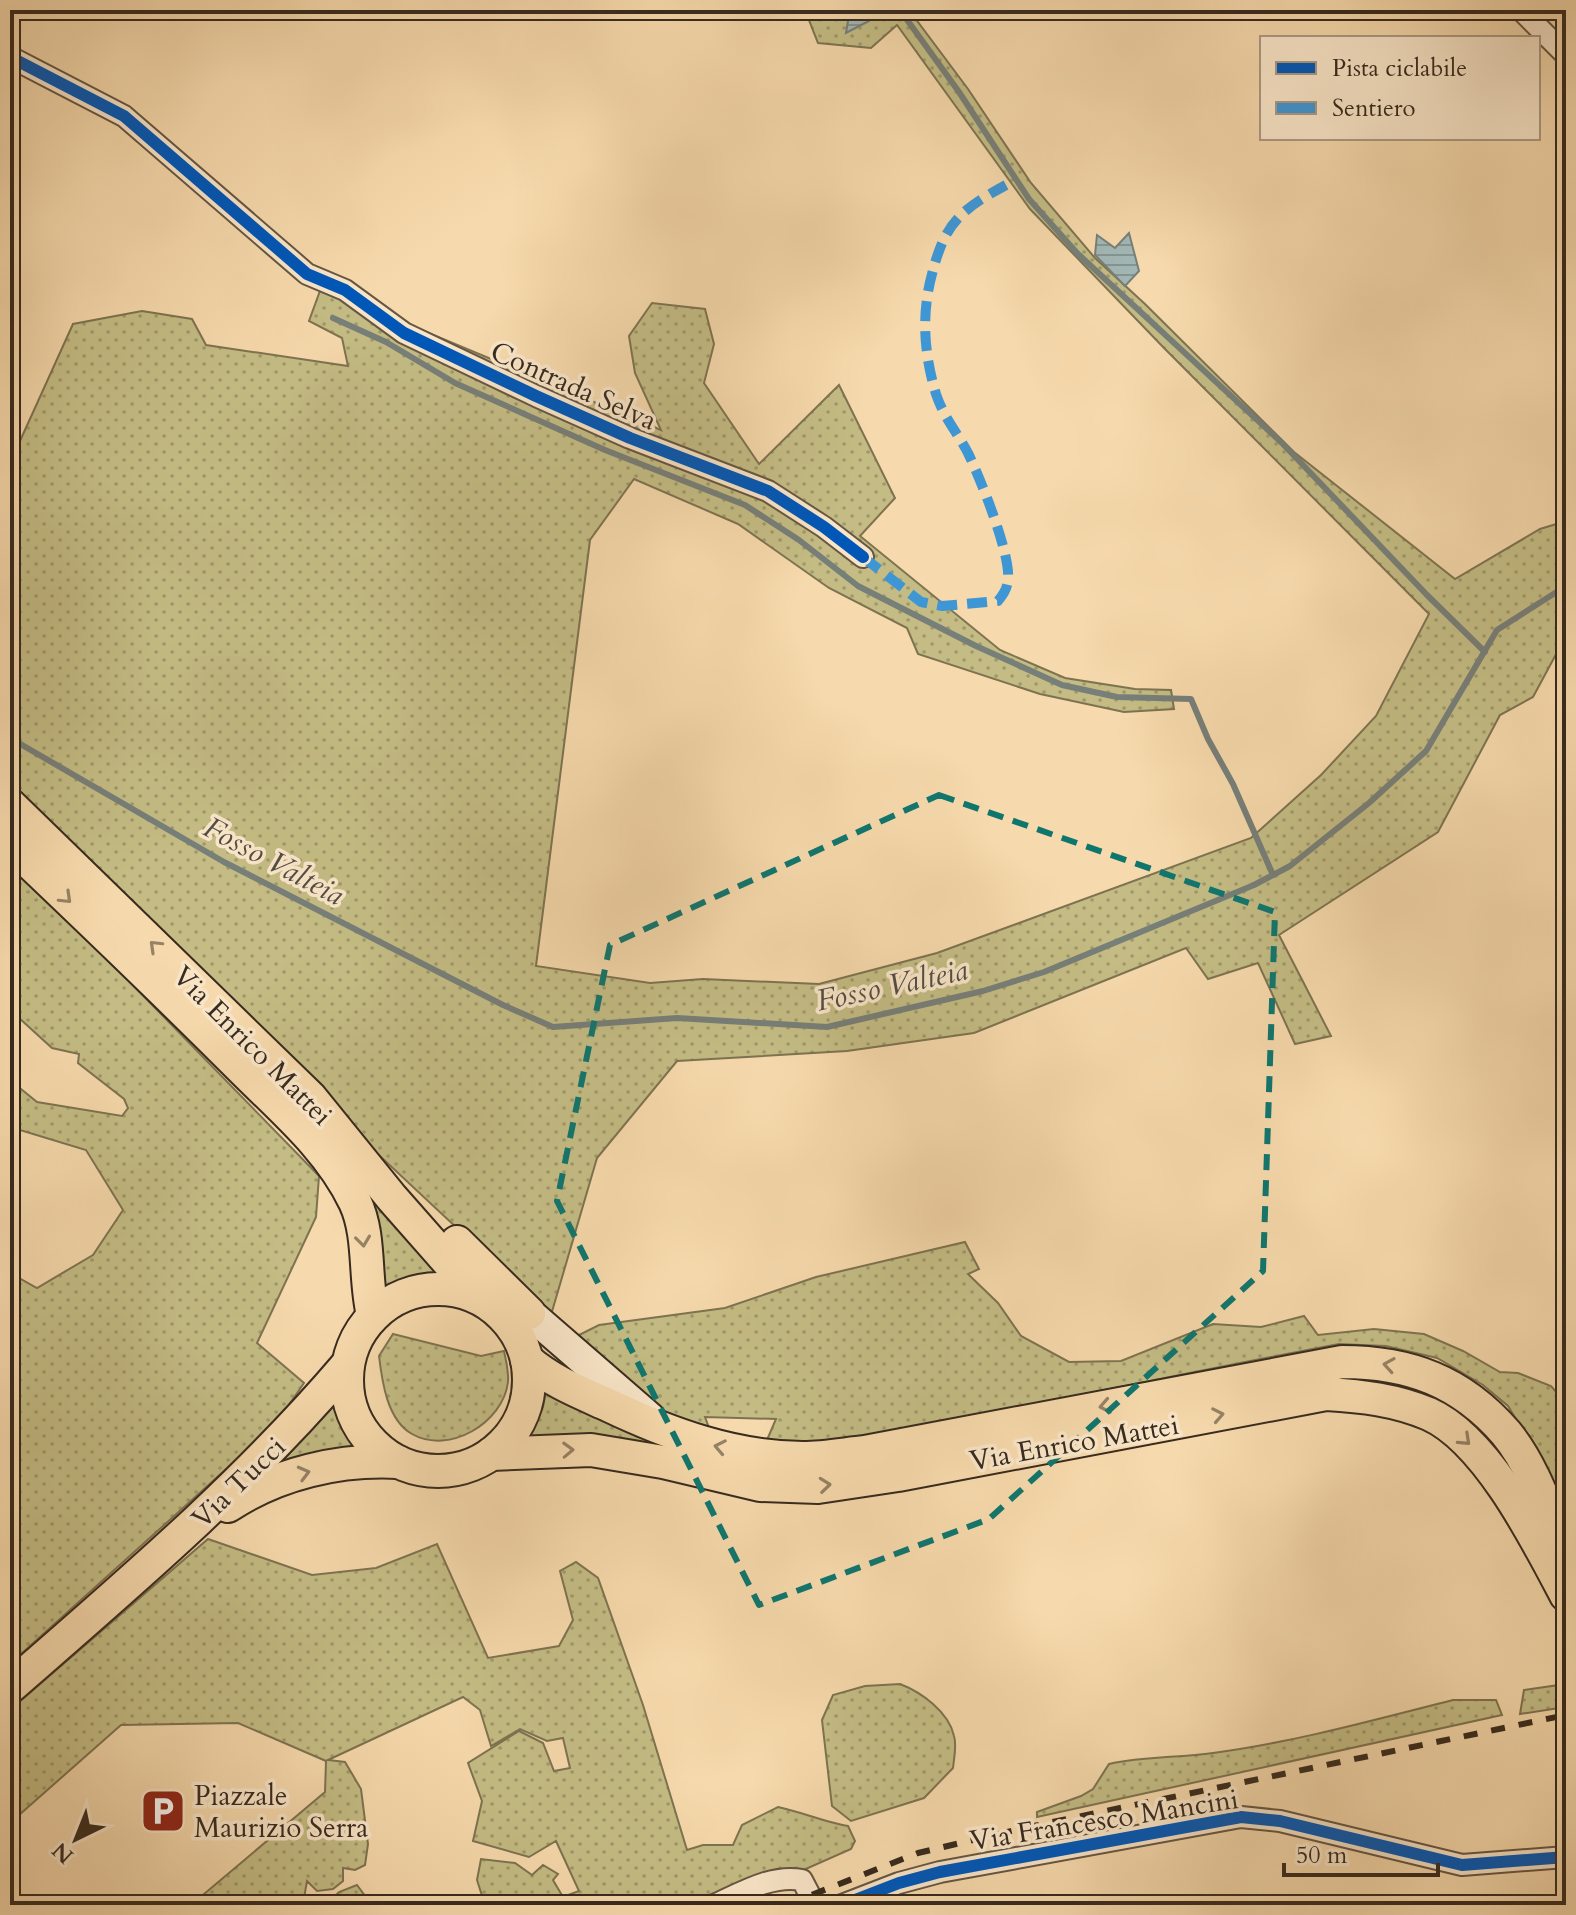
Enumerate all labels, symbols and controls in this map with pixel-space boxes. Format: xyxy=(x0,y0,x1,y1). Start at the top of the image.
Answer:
legend xyxy=(1260,36,1540,140)
text: Pista ciclabile xyxy=(1332,52,1467,85)
text: Sentiero xyxy=(1332,92,1416,125)
street label: Contrada Selva xyxy=(484,332,663,440)
water label: Fosso Valteia xyxy=(196,807,351,916)
one-way arrow xyxy=(57,889,71,903)
one-way arrow xyxy=(150,941,164,955)
water label: Fosso Valteia xyxy=(813,949,971,1022)
street label: Via Enrico Mattei xyxy=(164,957,341,1134)
one-way arrow xyxy=(355,1235,372,1248)
one-way arrow xyxy=(1382,1357,1396,1374)
one-way arrow xyxy=(1099,1396,1112,1413)
street label: Via Enrico Mattei xyxy=(967,1406,1182,1480)
one-way arrow xyxy=(1211,1408,1225,1425)
street label: Via Tucci xyxy=(183,1428,294,1537)
one-way arrow xyxy=(1456,1431,1470,1446)
one-way arrow xyxy=(713,1439,726,1456)
one-way arrow xyxy=(562,1442,575,1459)
one-way arrow xyxy=(296,1465,310,1482)
one-way arrow xyxy=(818,1477,831,1494)
place label: Piazzale Maurizio Serra xyxy=(194,1777,368,1847)
street label: Via Francesco Mancini xyxy=(967,1780,1241,1860)
parking icon: Piazzale Maurizio Serra xyxy=(139,1787,187,1835)
north arrow xyxy=(36,1799,116,1879)
scale bar xyxy=(1284,1827,1438,1877)
text: N xyxy=(46,1835,80,1870)
text: 50 m xyxy=(1296,1839,1348,1872)

